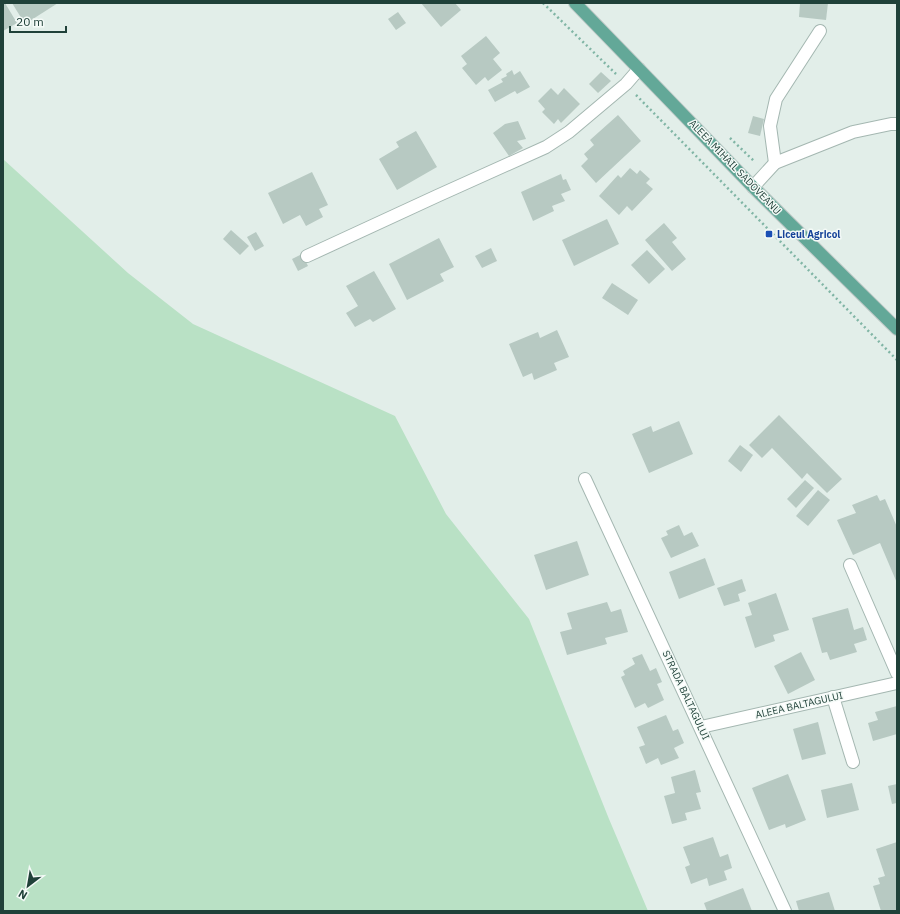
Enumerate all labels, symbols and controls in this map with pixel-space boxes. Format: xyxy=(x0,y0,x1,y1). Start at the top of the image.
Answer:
scale bar xyxy=(10,8,66,34)
text: 20 m xyxy=(16,14,44,29)
street label: ALEEA MIHAIL SADOVEANU xyxy=(686,117,784,217)
place label: Liceul Agricol xyxy=(777,228,840,241)
marker: Liceul Agricol xyxy=(764,229,774,239)
street label: STRADA BALTAGULUI xyxy=(660,648,712,742)
street label: ALEEA BALTAGULUI xyxy=(754,689,844,721)
north arrow xyxy=(8,866,48,906)
text: N xyxy=(16,887,30,903)

